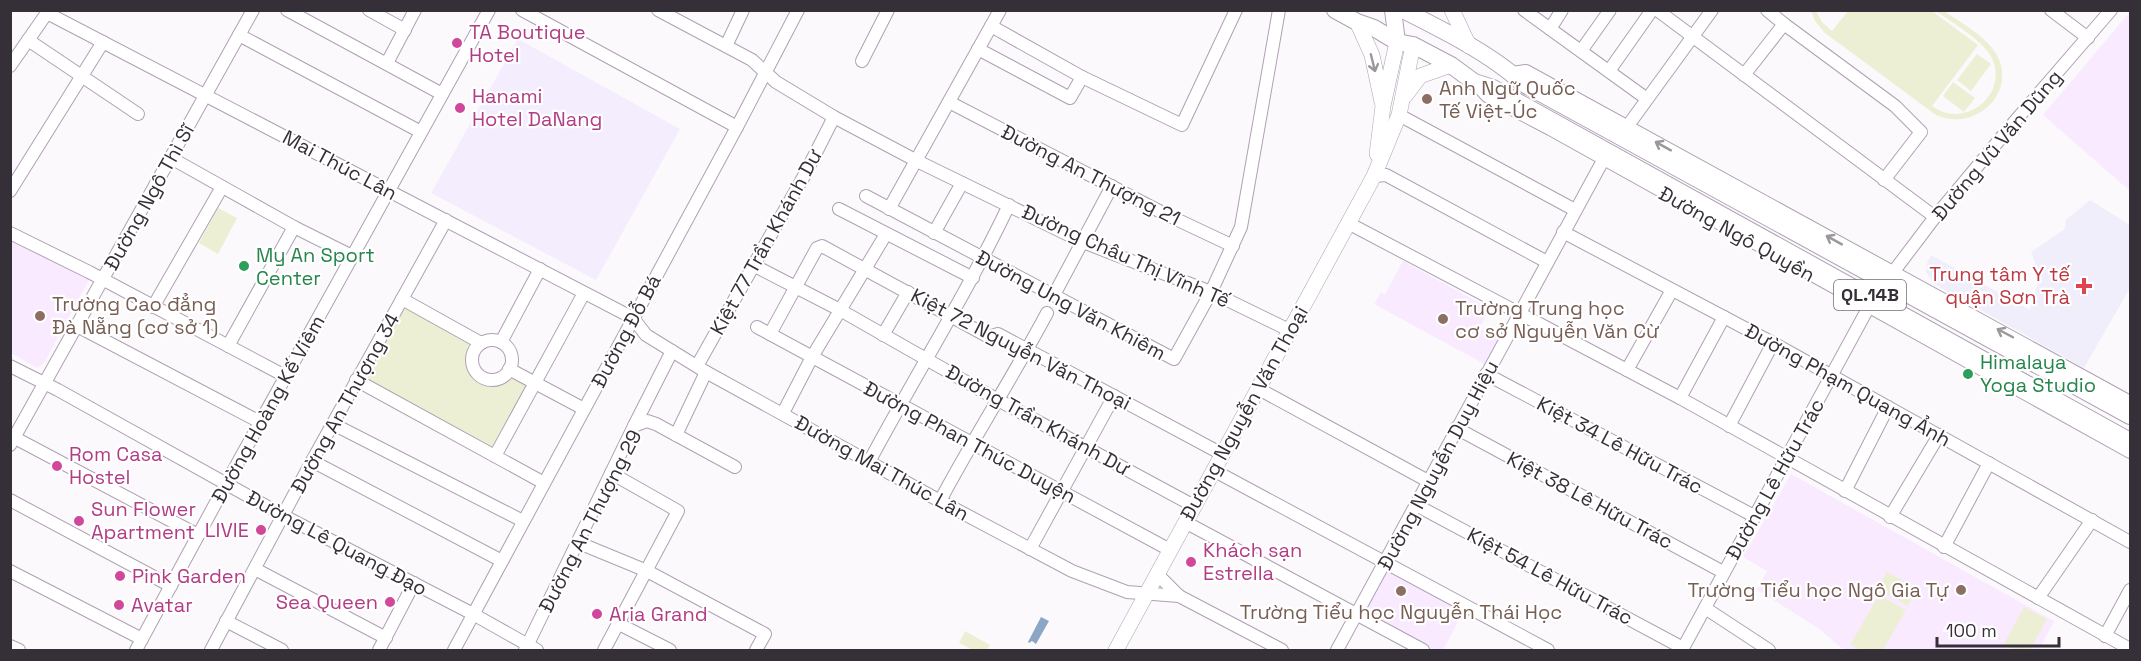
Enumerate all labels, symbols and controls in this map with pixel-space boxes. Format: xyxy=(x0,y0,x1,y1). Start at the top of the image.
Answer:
place label: TA Boutique Hotel xyxy=(469,19,586,68)
marker: TA Boutique Hotel xyxy=(450,36,464,50)
one-way arrow xyxy=(1368,53,1380,72)
street label: Đường Vũ Văn Dũng xyxy=(1926,64,2068,226)
place label: Anh Ngữ Quốc Tế Việt-Úc xyxy=(1439,75,1576,124)
place label: Hanami Hotel DaNang xyxy=(472,83,602,132)
marker: Anh Ngữ Quốc Tế Việt-Úc xyxy=(1420,92,1434,106)
marker: Hanami Hotel DaNang xyxy=(453,101,467,115)
street label: Đường Ngô Thì Sĩ xyxy=(98,118,200,275)
street label: Đường An Thượng 21 xyxy=(997,119,1185,231)
street label: Mai Thúc Lân xyxy=(278,124,402,206)
one-way arrow xyxy=(1655,140,1672,152)
street label: Kiệt 77 Trần Khánh Dư xyxy=(704,144,828,340)
street label: Đường Ngô Quyền xyxy=(1654,180,1820,288)
street label: Đường Châu Thị Vĩnh Tế xyxy=(1018,198,1234,314)
one-way arrow xyxy=(1826,234,1843,246)
place label: My An Sport Center xyxy=(256,242,375,291)
street label: Đường Ung Văn Khiêm xyxy=(972,244,1170,366)
marker: My An Sport Center xyxy=(237,259,251,273)
place label: Trung tâm Y tế quận Sơn Trà xyxy=(1929,261,2070,310)
street label: Đường Đỗ Bá xyxy=(585,270,667,392)
marker: Trung tâm Y tế quận Sơn Trà xyxy=(2075,277,2093,295)
road number: QL.14B xyxy=(1834,280,1906,310)
street label: Kiệt 72 Nguyễn Văn Thoại xyxy=(907,282,1135,416)
place label: Trường Cao đẳng Đà Nẵng (cơ sở 1) xyxy=(52,291,218,340)
place label: Trường Trung học cơ sở Nguyễn Văn Cừ xyxy=(1455,295,1659,344)
street label: Đường Nguyễn Văn Thoại xyxy=(1174,301,1314,525)
street label: Đường An Thượng 34 xyxy=(285,308,405,498)
marker: Trường Cao đẳng Đà Nẵng (cơ sở 1) xyxy=(33,309,47,323)
street label: Đường Hoàng Kế Viêm xyxy=(206,310,330,508)
marker: Trường Trung học cơ sở Nguyễn Văn Cừ xyxy=(1436,312,1450,326)
street label: Đường Phạm Quang Ảnh xyxy=(1741,318,1955,452)
one-way arrow xyxy=(1997,327,2015,338)
place label: Himalaya Yoga Studio xyxy=(1980,349,2096,398)
street label: Đường Nguyễn Duy Hiệu xyxy=(1372,356,1504,574)
street label: Đường Trần Khánh Dư xyxy=(941,359,1135,481)
marker: Himalaya Yoga Studio xyxy=(1961,367,1975,381)
street label: Đường Phan Thúc Duyện xyxy=(859,375,1081,509)
street label: Kiệt 34 Lê Hữu Trác xyxy=(1533,390,1707,500)
street label: Đường Lê Hữu Trác xyxy=(1720,394,1830,564)
street label: Đường Mai Thúc Lân xyxy=(790,409,974,527)
street label: Đường An Thượng 29 xyxy=(533,425,647,617)
place label: Rom Casa Hostel xyxy=(69,441,163,490)
street label: Kiệt 38 Lê Hữu Trác xyxy=(1503,445,1677,555)
marker: Rom Casa Hostel xyxy=(50,459,64,473)
street label: Đường Lê Quang Đạo xyxy=(242,484,432,602)
place label: Sun Flower Apartment xyxy=(91,496,196,545)
marker: Sun Flower Apartment xyxy=(72,514,86,528)
place label: LIVIE xyxy=(205,517,249,543)
street label: Kiệt 54 Lê Hữu Trác xyxy=(1463,521,1637,631)
marker: LIVIE xyxy=(254,523,268,537)
place label: Khách sạn Estrella xyxy=(1203,537,1302,586)
marker: Khách sạn Estrella xyxy=(1184,555,1198,569)
place label: Pink Garden xyxy=(132,563,246,589)
marker: Pink Garden xyxy=(113,569,127,583)
place label: Trường Tiểu học Ngô Gia Tự xyxy=(1687,577,1949,603)
marker: Trường Tiểu học Ngô Gia Tự xyxy=(1954,583,1968,597)
marker: Trường Tiểu học Nguyễn Thái Học xyxy=(1394,584,1408,598)
place label: Sea Queen xyxy=(276,589,378,615)
place label: Avatar xyxy=(131,592,193,618)
marker: Sea Queen xyxy=(383,595,397,609)
marker: Avatar xyxy=(112,598,126,612)
place label: Trường Tiểu học Nguyễn Thái Học xyxy=(1240,599,1562,625)
place label: Aria Grand xyxy=(609,601,708,627)
marker: Aria Grand xyxy=(590,607,604,621)
scale bar xyxy=(1937,610,2058,648)
text: 100 m xyxy=(1946,619,1997,642)

